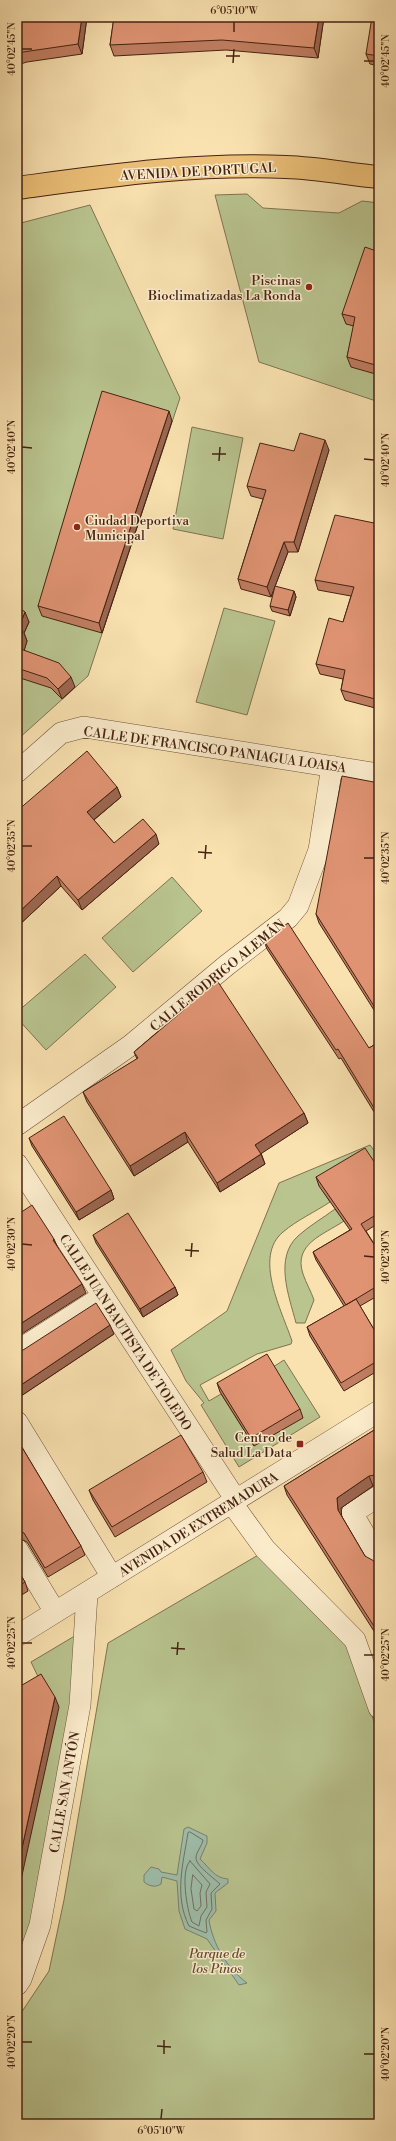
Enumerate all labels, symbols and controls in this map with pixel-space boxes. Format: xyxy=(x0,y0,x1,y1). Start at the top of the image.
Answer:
text: 6°05'10"W xyxy=(210,5,259,17)
text: 40°02'45"N xyxy=(6,22,18,76)
text: 40°02'45"N xyxy=(380,34,392,88)
street label: AVENIDA DE PORTUGAL xyxy=(119,160,277,184)
place label: Piscinas Bioclimatizadas La Ronda xyxy=(147,273,301,304)
marker: Piscinas Bioclimatizadas La Ronda xyxy=(304,282,314,292)
text: 40°02'40"N xyxy=(6,419,18,474)
text: 40°02'40"N xyxy=(380,432,392,487)
place label: Ciudad Deportiva Municipal xyxy=(85,513,189,544)
marker: Ciudad Deportiva Municipal xyxy=(72,522,82,532)
street label: CALLE DE FRANCISCO PANIAGUA LOAISA xyxy=(82,724,348,777)
text: 40°02'35"N xyxy=(6,819,18,873)
text: 40°02'35"N xyxy=(380,831,392,885)
street label: CALLE RODRIGO ALEMÁN xyxy=(146,915,289,1035)
text: 40°02'30"N xyxy=(6,1216,18,1271)
text: 40°02'30"N xyxy=(380,1229,392,1284)
street label: CALLE JUAN BAUTISTA DE TOLEDO xyxy=(56,1231,195,1434)
place label: Centro de Salud La Data xyxy=(211,1430,292,1461)
marker: Centro de Salud La Data xyxy=(295,1439,305,1449)
street label: AVENIDA DE EXTREMADURA xyxy=(115,1468,282,1581)
text: 40°02'25"N xyxy=(6,1616,18,1670)
text: 40°02'25"N xyxy=(380,1628,392,1682)
street label: CALLE SAN ANTÓN xyxy=(45,1730,84,1854)
park label: Parque de los Pinos xyxy=(188,1946,245,1977)
text: 40°02'20"N xyxy=(6,2014,18,2069)
text: 40°02'20"N xyxy=(380,2026,392,2081)
text: 6°05'10"W xyxy=(137,2125,186,2137)

